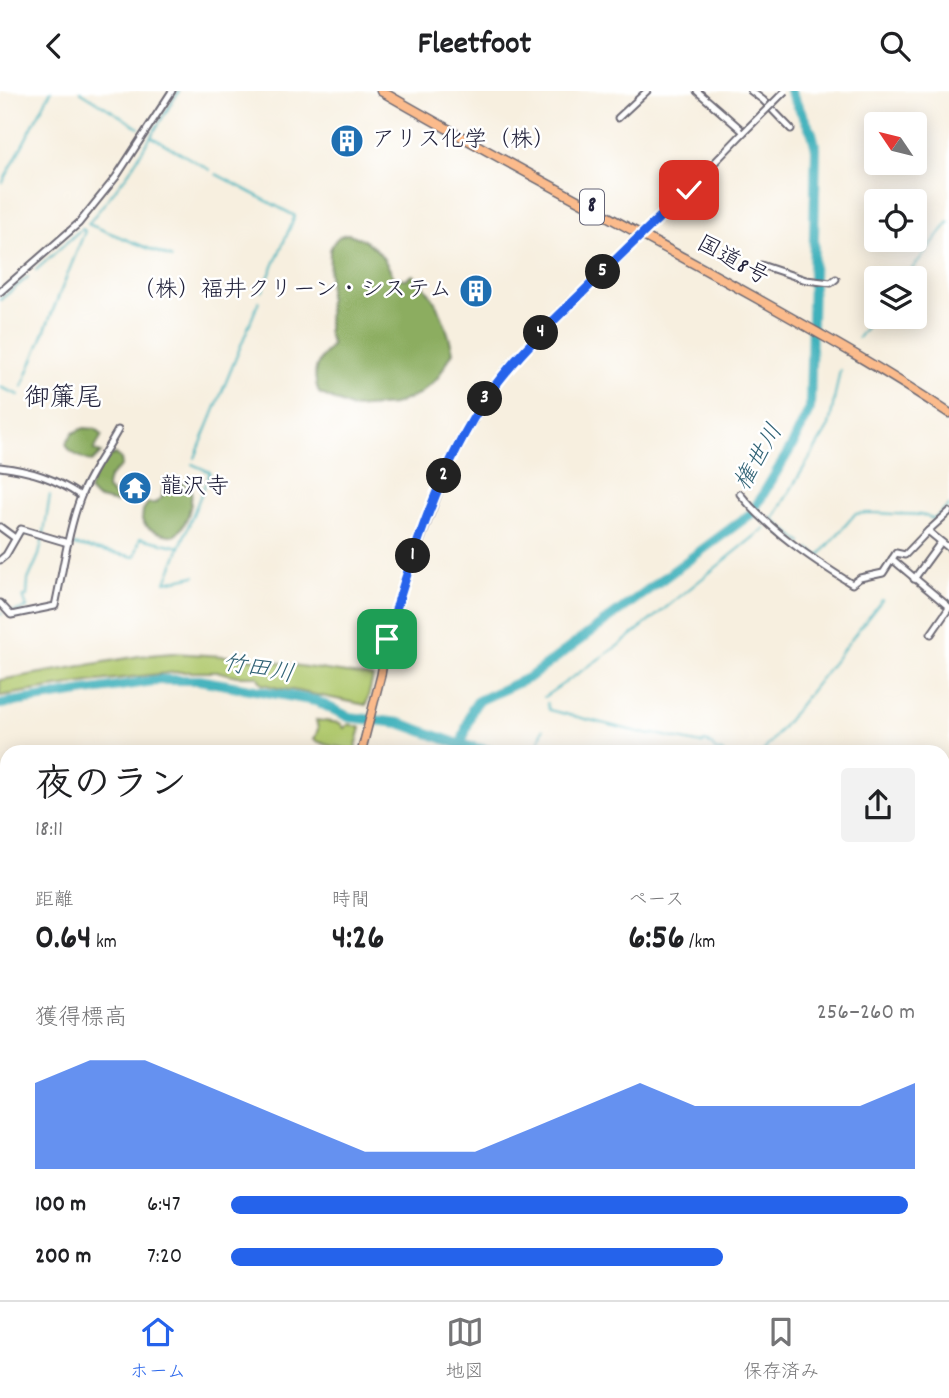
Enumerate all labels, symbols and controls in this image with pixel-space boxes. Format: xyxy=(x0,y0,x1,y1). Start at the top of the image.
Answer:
text: Fleetfoot xyxy=(418,23,531,69)
icon: back xyxy=(35,27,73,65)
icon: search xyxy=(876,27,914,65)
north arrow xyxy=(864,112,928,175)
map controls xyxy=(864,112,927,329)
building icon: アリス化学（株） xyxy=(328,122,366,160)
place label: アリス化学（株） xyxy=(372,125,556,158)
pin xyxy=(659,160,719,220)
icon: check xyxy=(670,171,708,209)
button: locate xyxy=(864,189,927,252)
road number: 8 xyxy=(580,190,604,225)
street label: 国道8号 xyxy=(690,229,774,295)
pin: 5 xyxy=(586,255,620,289)
text: 5 xyxy=(598,258,607,285)
button: layers xyxy=(864,266,927,329)
building icon: （株）福井クリーン・システム xyxy=(457,272,495,310)
place label: （株）福井クリーン・システム xyxy=(132,275,452,308)
pin: 4 xyxy=(524,315,558,351)
text: 4 xyxy=(537,319,544,346)
district label: 御簾尾 xyxy=(24,381,102,418)
pin: 3 xyxy=(468,381,503,417)
text: 3 xyxy=(480,385,489,412)
water label: 権世川 xyxy=(727,418,793,498)
pin: 2 xyxy=(426,459,462,493)
text: 2 xyxy=(439,462,448,489)
temple icon: 龍沢寺 xyxy=(116,469,154,507)
place label: 龍沢寺 xyxy=(160,472,229,505)
pin: 1 xyxy=(396,539,430,573)
text: 1 xyxy=(410,542,415,569)
pin xyxy=(357,609,417,669)
icon: arrive xyxy=(368,620,406,658)
water label: 竹田川 xyxy=(220,647,296,693)
text: 夜のラン xyxy=(35,760,187,815)
button: share xyxy=(841,768,915,842)
text: 18:11 xyxy=(35,814,63,847)
text: 距離 xyxy=(35,888,73,915)
text: 時間 xyxy=(332,888,370,915)
text: ペース xyxy=(628,888,684,915)
text: 0.64 xyxy=(35,915,92,965)
text: 4:26 xyxy=(332,915,384,965)
text: 6:56 xyxy=(628,915,685,965)
text: km xyxy=(92,930,117,957)
text: /km xyxy=(685,930,715,957)
text: 256–260 m xyxy=(817,997,915,1030)
text: 獲得標高 xyxy=(35,1003,127,1036)
text: 100 m xyxy=(35,1189,86,1222)
text: 6:47 xyxy=(147,1189,180,1222)
text: 200 m xyxy=(35,1241,91,1274)
text: 7:20 xyxy=(147,1241,182,1274)
tab: ホーム xyxy=(130,1313,186,1387)
tab: 地図 xyxy=(446,1313,484,1387)
tab: 保存済み xyxy=(743,1313,819,1387)

